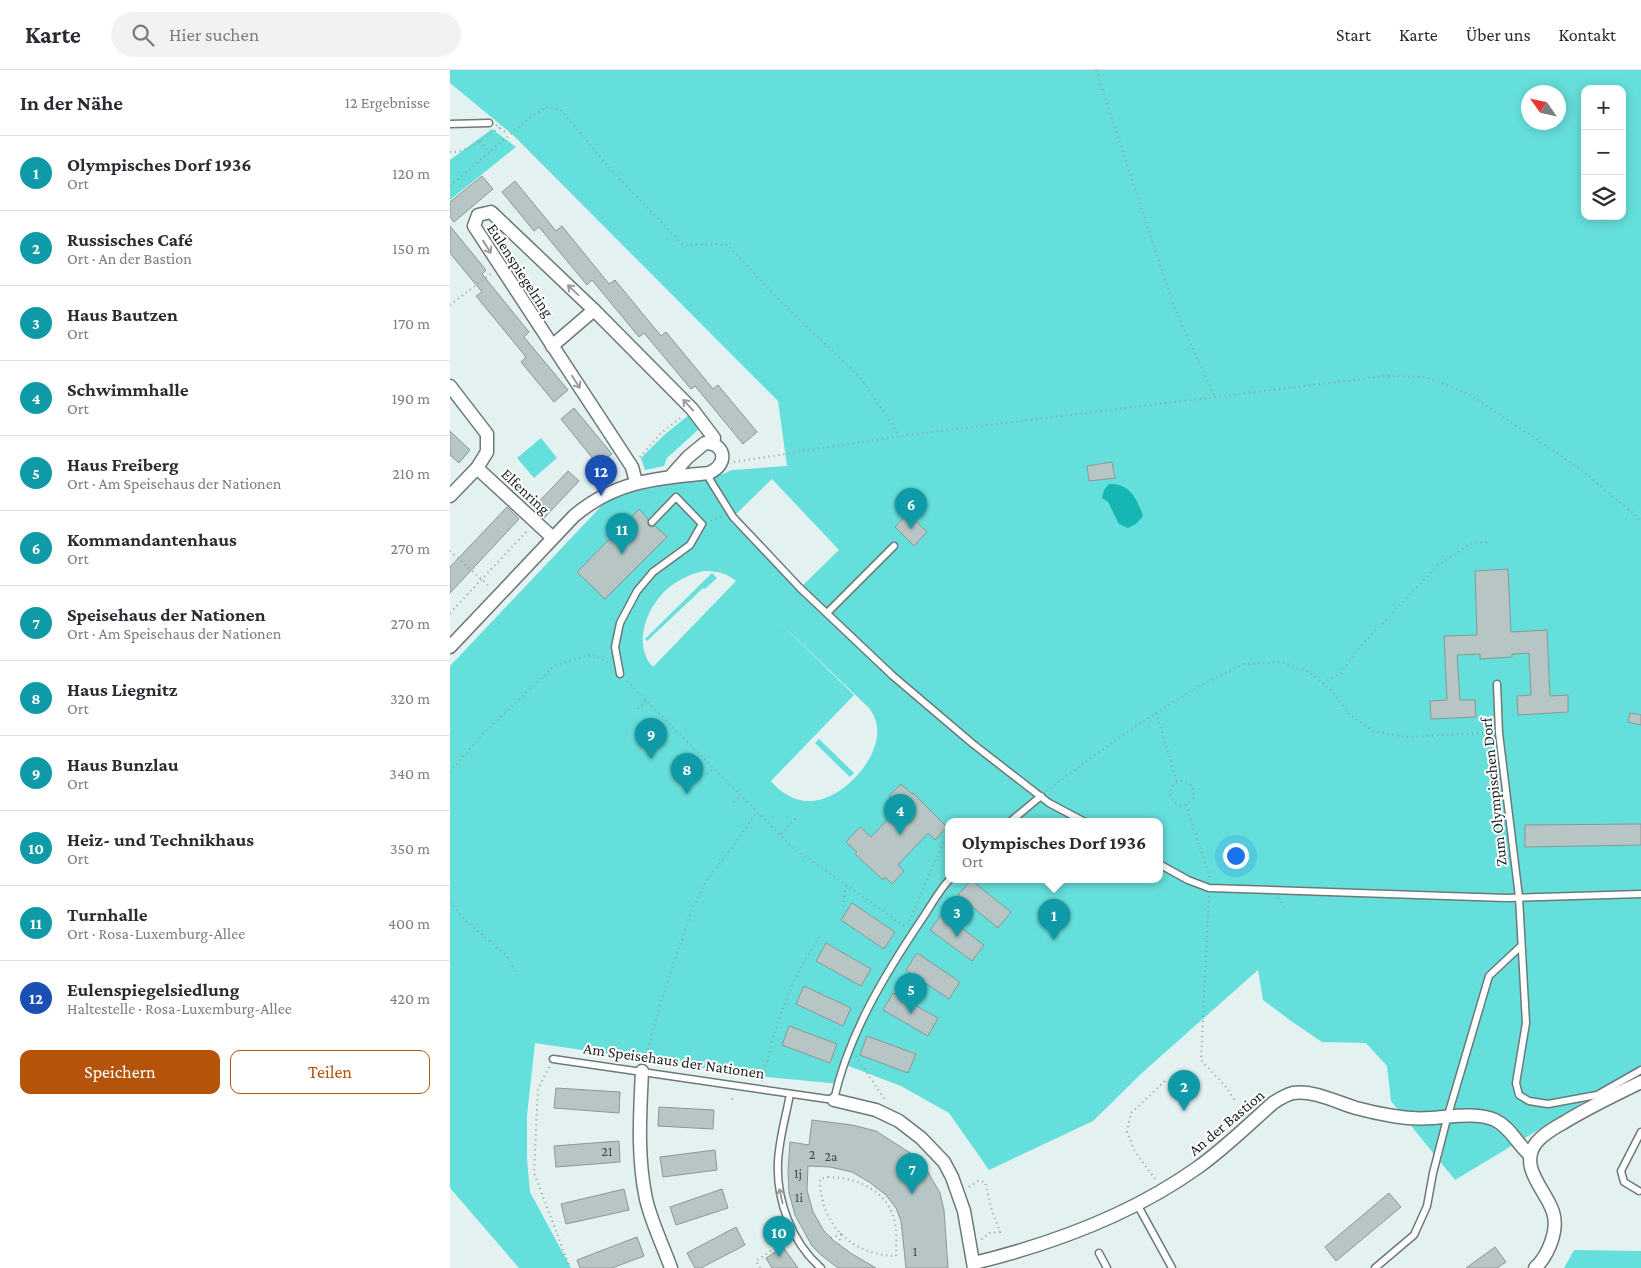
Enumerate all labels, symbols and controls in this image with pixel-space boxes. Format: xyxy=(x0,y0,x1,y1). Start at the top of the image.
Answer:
search box xyxy=(111,12,461,57)
text: Karte xyxy=(25,21,81,48)
icon: search xyxy=(129,21,157,49)
text: Hier suchen xyxy=(169,24,259,45)
text: Start xyxy=(1336,25,1371,45)
text: Karte xyxy=(1399,25,1438,45)
text: Über uns xyxy=(1466,25,1531,45)
text: Kontakt xyxy=(1559,25,1616,45)
north arrow xyxy=(1521,85,1566,130)
map controls xyxy=(1581,85,1626,220)
button: + xyxy=(1581,85,1626,130)
text: In der Nähe xyxy=(20,91,123,115)
text: 12 Ergebnisse xyxy=(345,94,430,111)
button: − xyxy=(1581,130,1626,175)
text: Olympisches Dorf 1936 xyxy=(67,154,252,175)
text: 1 xyxy=(33,165,39,182)
text: 120 m xyxy=(392,165,430,182)
text: Ort xyxy=(67,175,89,192)
button: layers xyxy=(1581,175,1626,220)
street label: Eulenspiegelring xyxy=(483,220,557,321)
text: Russisches Café xyxy=(67,229,193,250)
one-way arrow xyxy=(482,239,492,253)
text: 2 xyxy=(32,240,40,257)
text: 150 m xyxy=(392,240,430,257)
text: Ort · An der Bastion xyxy=(67,250,192,267)
one-way arrow xyxy=(567,284,579,296)
text: Haus Bautzen xyxy=(67,304,178,325)
text: 3 xyxy=(32,315,40,332)
text: 170 m xyxy=(393,315,430,332)
text: Ort xyxy=(67,325,89,342)
one-way arrow xyxy=(571,375,581,389)
text: Schwimmhalle xyxy=(67,379,189,400)
text: 4 xyxy=(32,390,40,407)
text: 190 m xyxy=(392,390,430,407)
one-way arrow xyxy=(682,398,694,411)
text: Ort xyxy=(67,400,89,417)
text: Haus Freiberg xyxy=(67,454,179,475)
pin: 12 xyxy=(585,455,617,496)
text: 5 xyxy=(32,465,40,482)
text: 210 m xyxy=(392,465,430,482)
street label: Elfenring xyxy=(497,465,553,519)
text: Ort · Am Speisehaus der Nationen xyxy=(67,475,281,492)
pin: 6 xyxy=(895,488,927,529)
pin: 11 xyxy=(606,513,638,554)
text: Kommandantenhaus xyxy=(67,529,237,550)
text: 6 xyxy=(32,540,40,557)
text: 270 m xyxy=(391,540,430,557)
text: Ort xyxy=(67,550,89,567)
text: Speisehaus der Nationen xyxy=(67,604,266,625)
text: 7 xyxy=(32,615,40,632)
text: 270 m xyxy=(391,615,430,632)
text: Ort · Am Speisehaus der Nationen xyxy=(67,625,281,642)
text: Haus Liegnitz xyxy=(67,679,178,700)
text: 8 xyxy=(31,690,41,707)
text: 320 m xyxy=(390,690,430,707)
text: Ort xyxy=(67,700,89,717)
street label: Zum Olympischen Dorf xyxy=(1477,715,1511,867)
pin: 9 xyxy=(635,718,667,759)
pin: 8 xyxy=(671,753,703,794)
text: Haus Bunzlau xyxy=(67,754,179,775)
text: 9 xyxy=(32,765,40,782)
text: 340 m xyxy=(389,765,430,782)
text: Ort xyxy=(67,775,89,792)
pin: 4 xyxy=(884,794,916,835)
popup xyxy=(945,818,1163,883)
text: Heiz- und Technikhaus xyxy=(67,829,254,850)
text: Olympisches Dorf 1936 xyxy=(962,832,1146,853)
text: 10 xyxy=(28,840,44,857)
text: 350 m xyxy=(390,840,430,857)
your location xyxy=(1223,843,1249,869)
text: Ort xyxy=(67,850,89,867)
text: Ort xyxy=(962,853,983,870)
pin: 3 xyxy=(941,896,973,937)
pin: 1 xyxy=(1038,899,1070,940)
text: Turnhalle xyxy=(67,904,148,925)
text: 11 xyxy=(30,915,42,932)
text: 400 m xyxy=(388,915,430,932)
text: Ort · Rosa-Luxemburg-Allee xyxy=(67,925,245,942)
pin: 5 xyxy=(895,973,927,1014)
text: Eulenspiegelsiedlung xyxy=(67,979,239,1000)
text: 12 xyxy=(29,990,43,1007)
text: 420 m xyxy=(389,990,430,1007)
text: Haltestelle · Rosa-Luxemburg-Allee xyxy=(67,1000,292,1017)
street label: Am Speisehaus der Nationen xyxy=(582,1039,766,1083)
button: Speichern xyxy=(20,1050,220,1094)
button: Teilen xyxy=(230,1050,430,1094)
pin: 2 xyxy=(1168,1070,1200,1111)
street label: An der Bastion xyxy=(1185,1086,1268,1159)
house number: 21 xyxy=(601,1143,613,1159)
house number: 2 xyxy=(809,1146,816,1162)
house number: 2a xyxy=(824,1148,838,1164)
pin: 7 xyxy=(896,1153,928,1194)
house number: 1j xyxy=(794,1165,802,1182)
one-way arrow xyxy=(776,1189,785,1205)
house number: 1i xyxy=(795,1189,803,1205)
pin: 10 xyxy=(763,1216,795,1257)
house number: 1 xyxy=(913,1243,918,1259)

